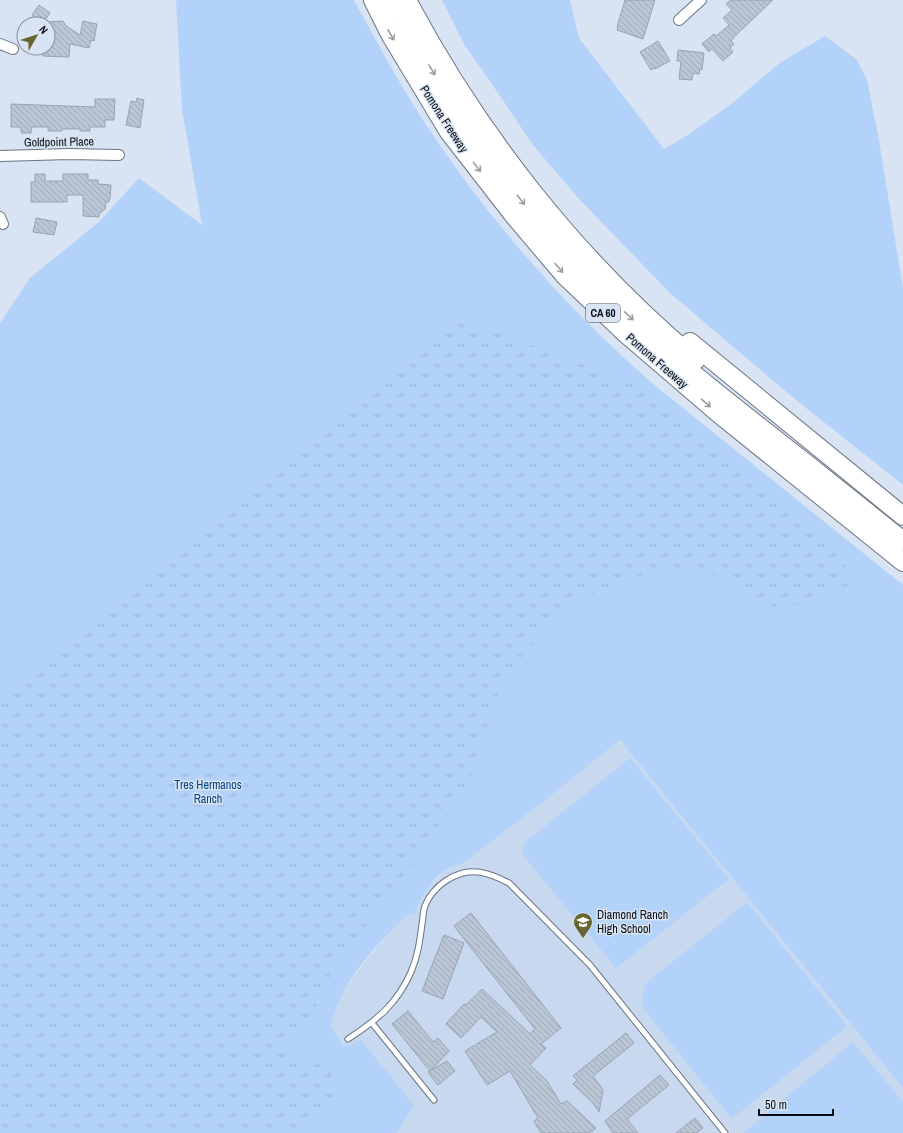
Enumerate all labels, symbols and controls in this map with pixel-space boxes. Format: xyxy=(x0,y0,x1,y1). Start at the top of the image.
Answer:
north arrow xyxy=(16,16,56,56)
text: N xyxy=(36,23,51,37)
one-way arrow xyxy=(388,29,396,41)
one-way arrow xyxy=(428,64,436,75)
street label: Pomona Freeway xyxy=(416,82,472,156)
street label: Goldpoint Place xyxy=(24,133,94,151)
one-way arrow xyxy=(473,162,481,173)
one-way arrow xyxy=(517,195,526,206)
one-way arrow xyxy=(554,263,563,274)
road number: CA 60 xyxy=(586,304,620,322)
one-way arrow xyxy=(624,311,634,321)
street label: Pomona Freeway xyxy=(623,330,691,392)
one-way arrow xyxy=(701,399,711,408)
park label: Tres Hermanos Ranch xyxy=(174,777,242,807)
place label: Diamond Ranch High School xyxy=(597,907,668,937)
school or university icon: Diamond Ranch High School xyxy=(572,911,594,939)
scale bar xyxy=(759,1091,833,1117)
text: 50 m xyxy=(765,1097,787,1113)

